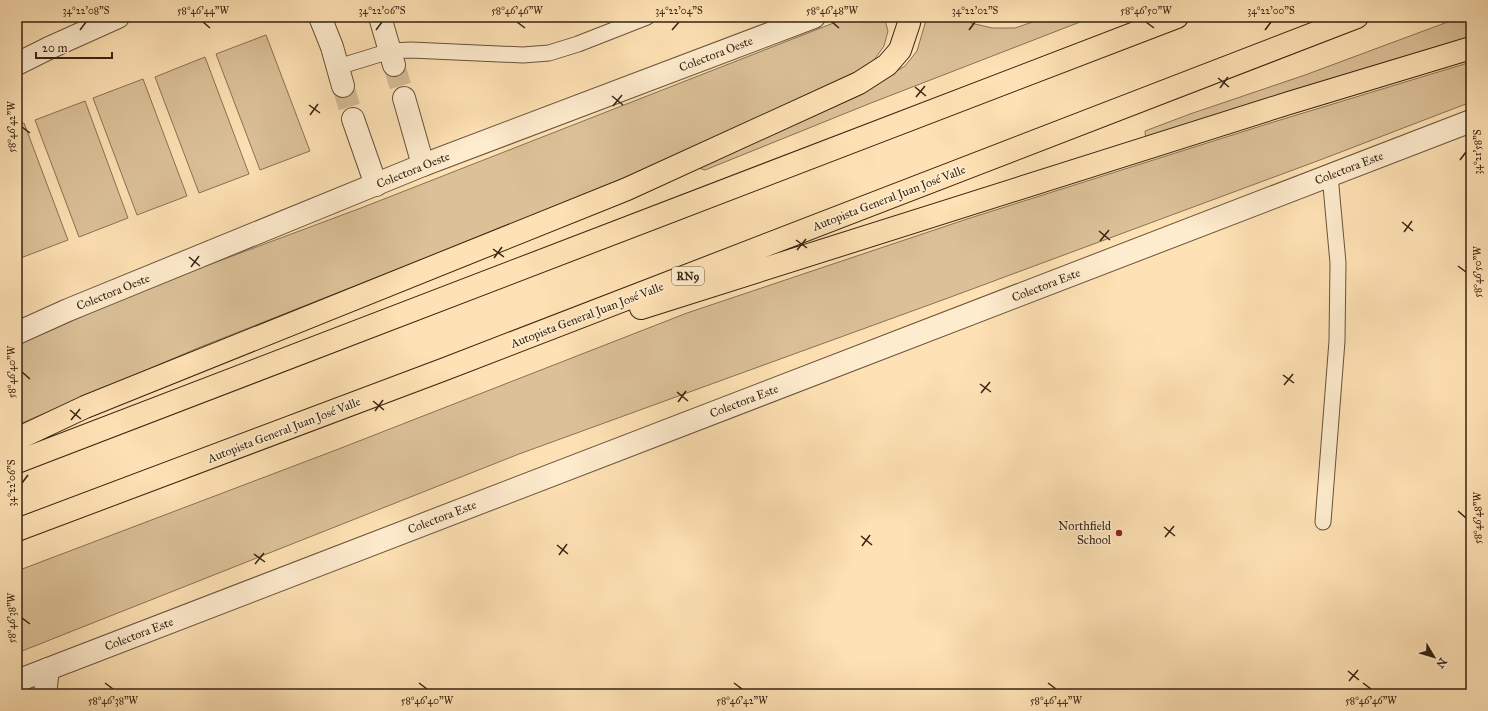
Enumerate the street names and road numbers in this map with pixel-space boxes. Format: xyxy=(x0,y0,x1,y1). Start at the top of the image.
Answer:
street label: Colectora Oeste xyxy=(677,34,755,74)
street label: Colectora Oeste xyxy=(374,149,452,191)
street label: Colectora Este xyxy=(1313,149,1385,187)
street label: Autopista General Juan José Valle xyxy=(810,162,968,235)
street label: Colectora Este xyxy=(1010,266,1082,304)
road number: RN9 xyxy=(672,267,704,285)
street label: Colectora Oeste xyxy=(74,271,152,313)
street label: Autopista General Juan José Valle xyxy=(508,279,666,352)
street label: Colectora Este xyxy=(708,382,780,420)
street label: Autopista General Juan José Valle xyxy=(205,394,363,467)
street label: Colectora Este xyxy=(406,498,478,536)
street label: Colectora Este xyxy=(103,615,175,653)

